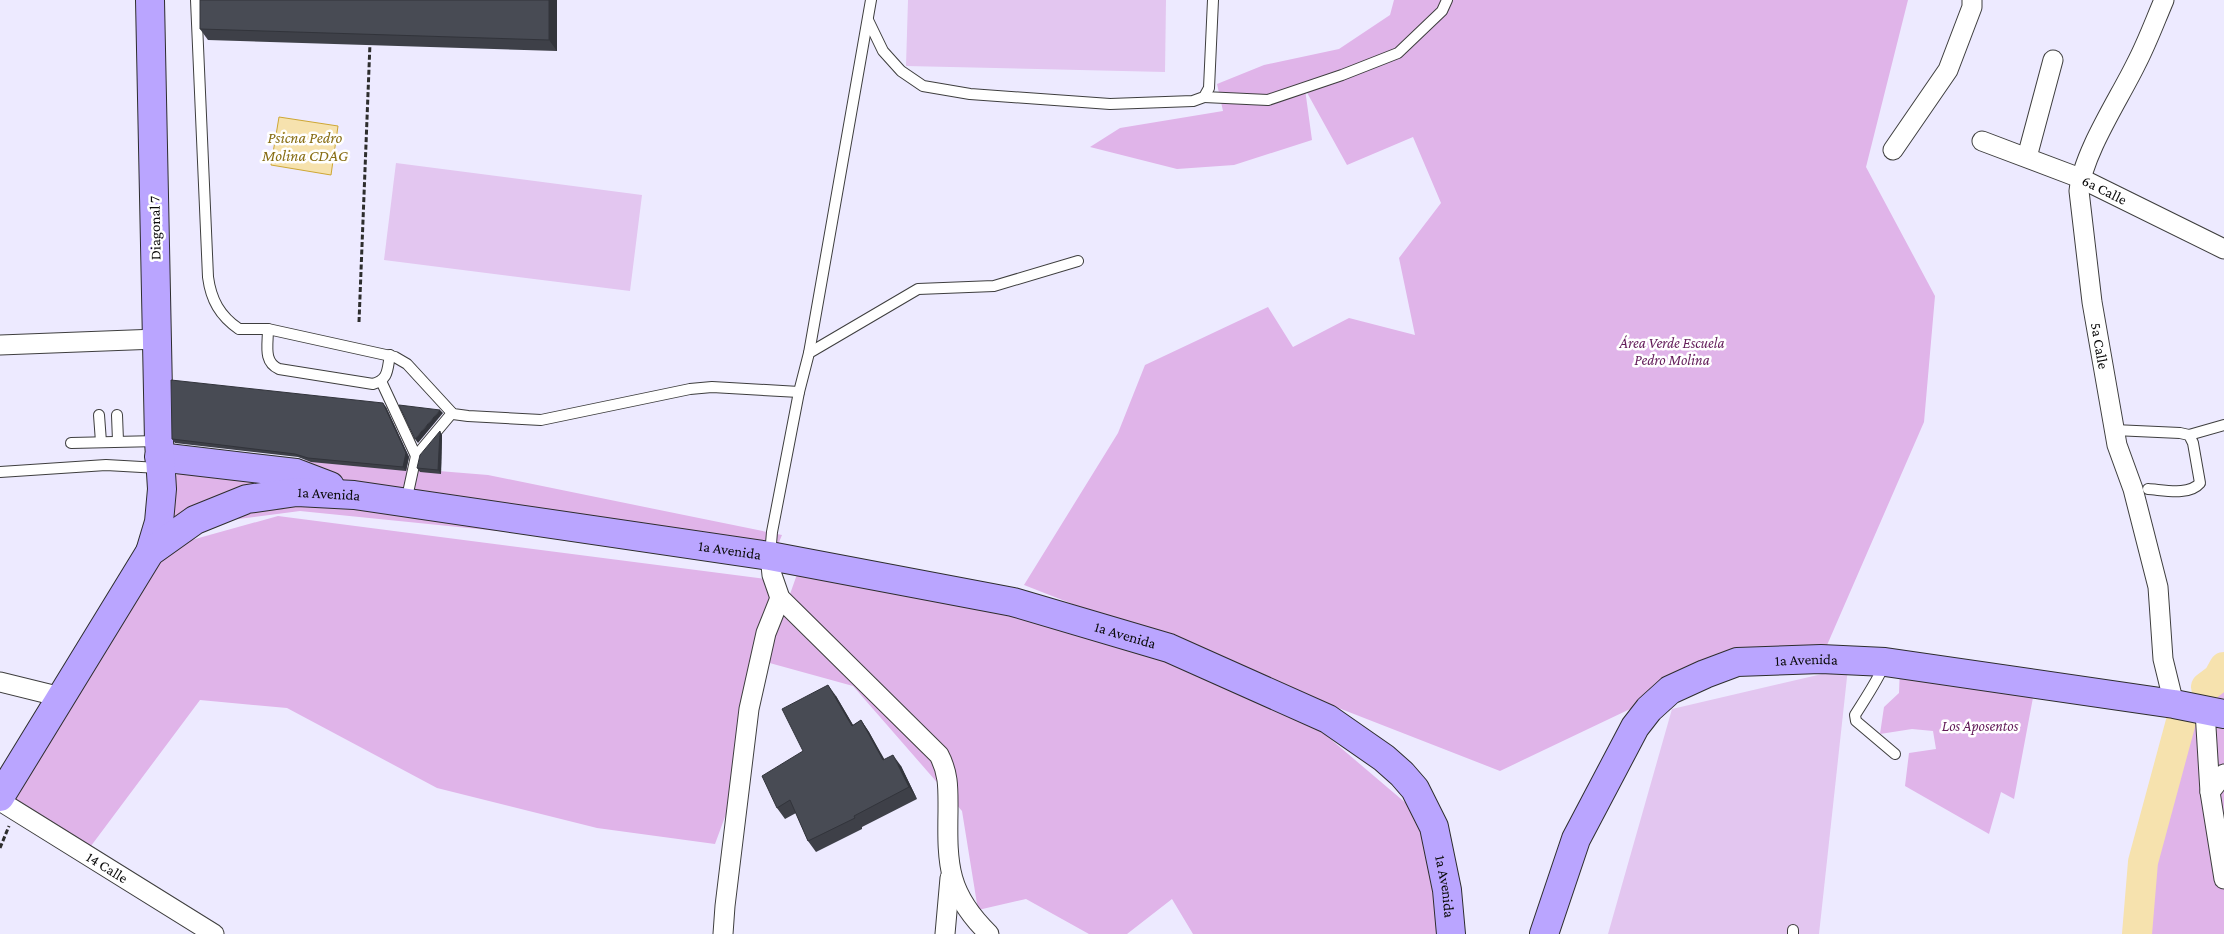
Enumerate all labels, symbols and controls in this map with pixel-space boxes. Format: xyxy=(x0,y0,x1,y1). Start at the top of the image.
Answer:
water label: Psicna Pedro Molina CDAG xyxy=(261,129,348,164)
street label: 6a Calle xyxy=(2080,172,2130,208)
street label: Diagonal 7 xyxy=(146,196,165,260)
street label: 5a Calle xyxy=(2088,321,2112,371)
park label: Área Verde Escuela Pedro Molina xyxy=(1619,335,1724,368)
street label: 1a Avenida xyxy=(297,484,362,504)
street label: 1a Avenida xyxy=(697,538,762,563)
street label: 1a Avenida xyxy=(1093,619,1158,652)
street label: 1a Avenida xyxy=(1774,651,1838,669)
park label: Los Aposentos xyxy=(1942,718,2019,735)
street label: 14 Calle xyxy=(83,849,131,887)
street label: 1a Avenida xyxy=(1432,854,1458,919)

